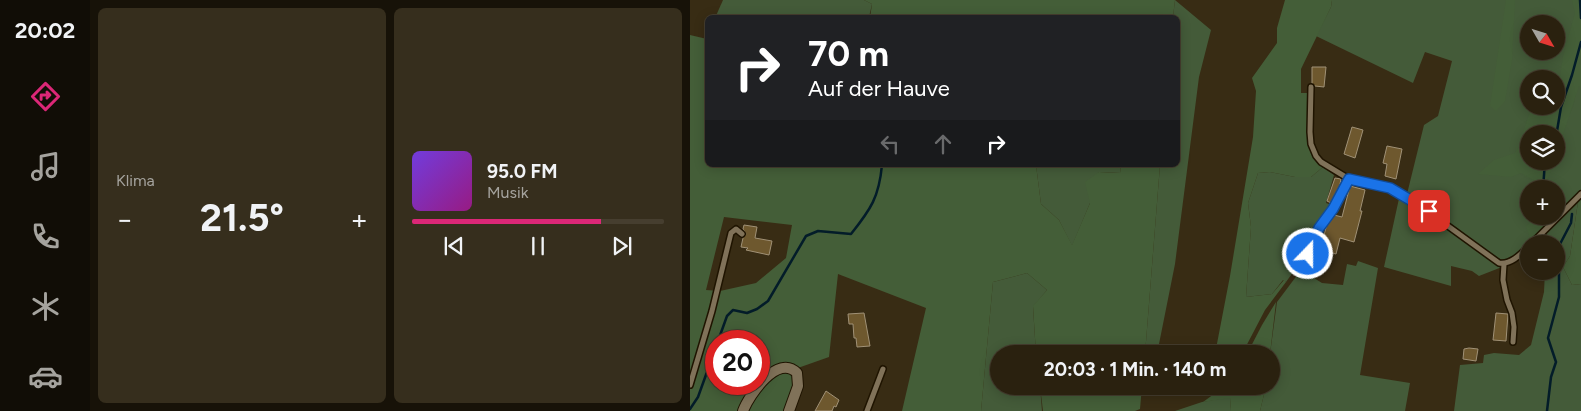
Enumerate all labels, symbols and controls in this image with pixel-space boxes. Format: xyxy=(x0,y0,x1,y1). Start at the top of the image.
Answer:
north arrow xyxy=(1520,15,1565,60)
map controls xyxy=(1520,15,1565,280)
text: 20:02 xyxy=(15,17,75,44)
text: 70 m xyxy=(808,33,889,75)
icon: right xyxy=(725,35,790,100)
button: search xyxy=(1520,70,1565,115)
text: Auf der Hauve xyxy=(808,75,950,102)
icon: directions xyxy=(28,79,63,114)
button: layers xyxy=(1520,125,1565,170)
icon: left xyxy=(876,130,904,158)
icon: ahead xyxy=(929,130,957,158)
icon: right xyxy=(982,130,1010,158)
icon: music xyxy=(28,149,63,184)
text: 95.0 FM xyxy=(487,160,557,183)
text: Klima xyxy=(116,171,155,190)
button: + xyxy=(1520,180,1565,225)
text: Musik xyxy=(487,183,528,202)
pin xyxy=(1408,190,1450,232)
text: 21.5° xyxy=(200,195,284,241)
icon: arrive xyxy=(1415,197,1443,225)
text: − xyxy=(116,202,133,236)
text: + xyxy=(351,202,368,236)
icon: phone xyxy=(28,219,63,254)
position arrow xyxy=(1281,227,1333,279)
icon: previous xyxy=(440,232,468,260)
icon: pause xyxy=(524,232,552,260)
icon: next xyxy=(608,232,636,260)
button: − xyxy=(1520,235,1565,280)
icon: climate xyxy=(28,289,63,324)
speed limit sign: 20 xyxy=(705,330,770,395)
text: 20:03 · 1 Min. · 140 m xyxy=(1044,358,1226,381)
icon: car xyxy=(28,359,63,394)

